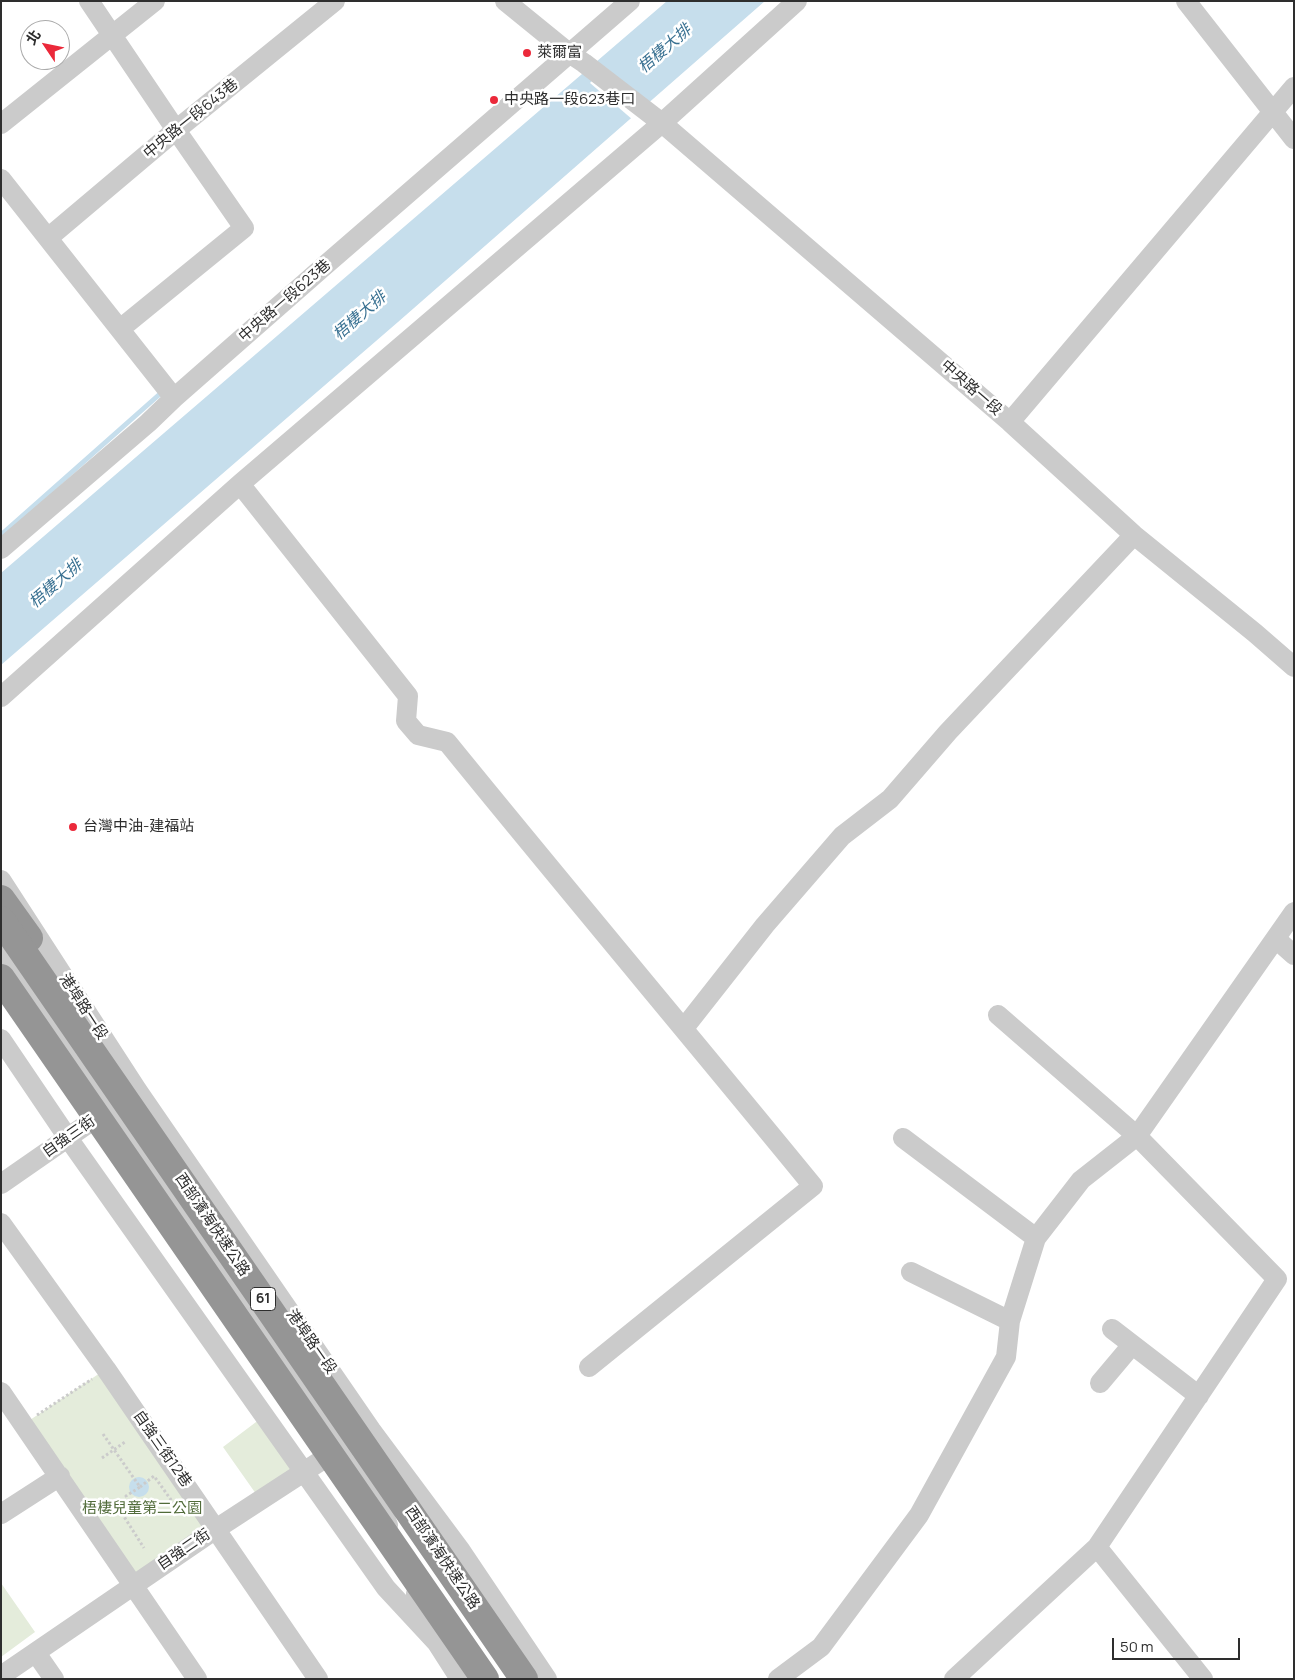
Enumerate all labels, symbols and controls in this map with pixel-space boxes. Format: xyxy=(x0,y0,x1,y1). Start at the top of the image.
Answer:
north arrow xyxy=(20,20,70,70)
water label: 梧棲大排 xyxy=(635,21,695,77)
text: 北 xyxy=(21,26,45,48)
place label: 萊爾富 xyxy=(537,44,582,62)
marker: 萊爾富 xyxy=(521,47,533,59)
street label: 中央路一段643巷 xyxy=(140,75,242,163)
place label: 中央路一段623巷口 xyxy=(504,91,635,109)
marker: 中央路一段623巷口 xyxy=(488,94,500,106)
street label: 中央路一段623巷 xyxy=(235,256,335,346)
water label: 梧棲大排 xyxy=(330,288,390,344)
street label: 中央路一段 xyxy=(937,357,1005,419)
water label: 梧棲大排 xyxy=(26,556,86,612)
place label: 台灣中油-建福站 xyxy=(83,818,194,836)
marker: 台灣中油-建福站 xyxy=(67,821,79,833)
street label: 港埠路一段 xyxy=(55,971,111,1043)
street label: 自強三街 xyxy=(39,1112,99,1162)
street label: 西部濱海快速公路 xyxy=(171,1170,253,1280)
road number: 61 xyxy=(250,1288,276,1310)
street label: 港埠路一段 xyxy=(282,1306,340,1378)
street label: 自強三街12巷 xyxy=(129,1407,195,1491)
park label: 梧棲兒童第二公園 xyxy=(82,1500,202,1518)
street label: 西部濱海快速公路 xyxy=(401,1503,483,1613)
street label: 自強二街 xyxy=(154,1526,214,1574)
scale bar xyxy=(1115,1628,1242,1660)
text: 50 m xyxy=(1120,1636,1154,1657)

